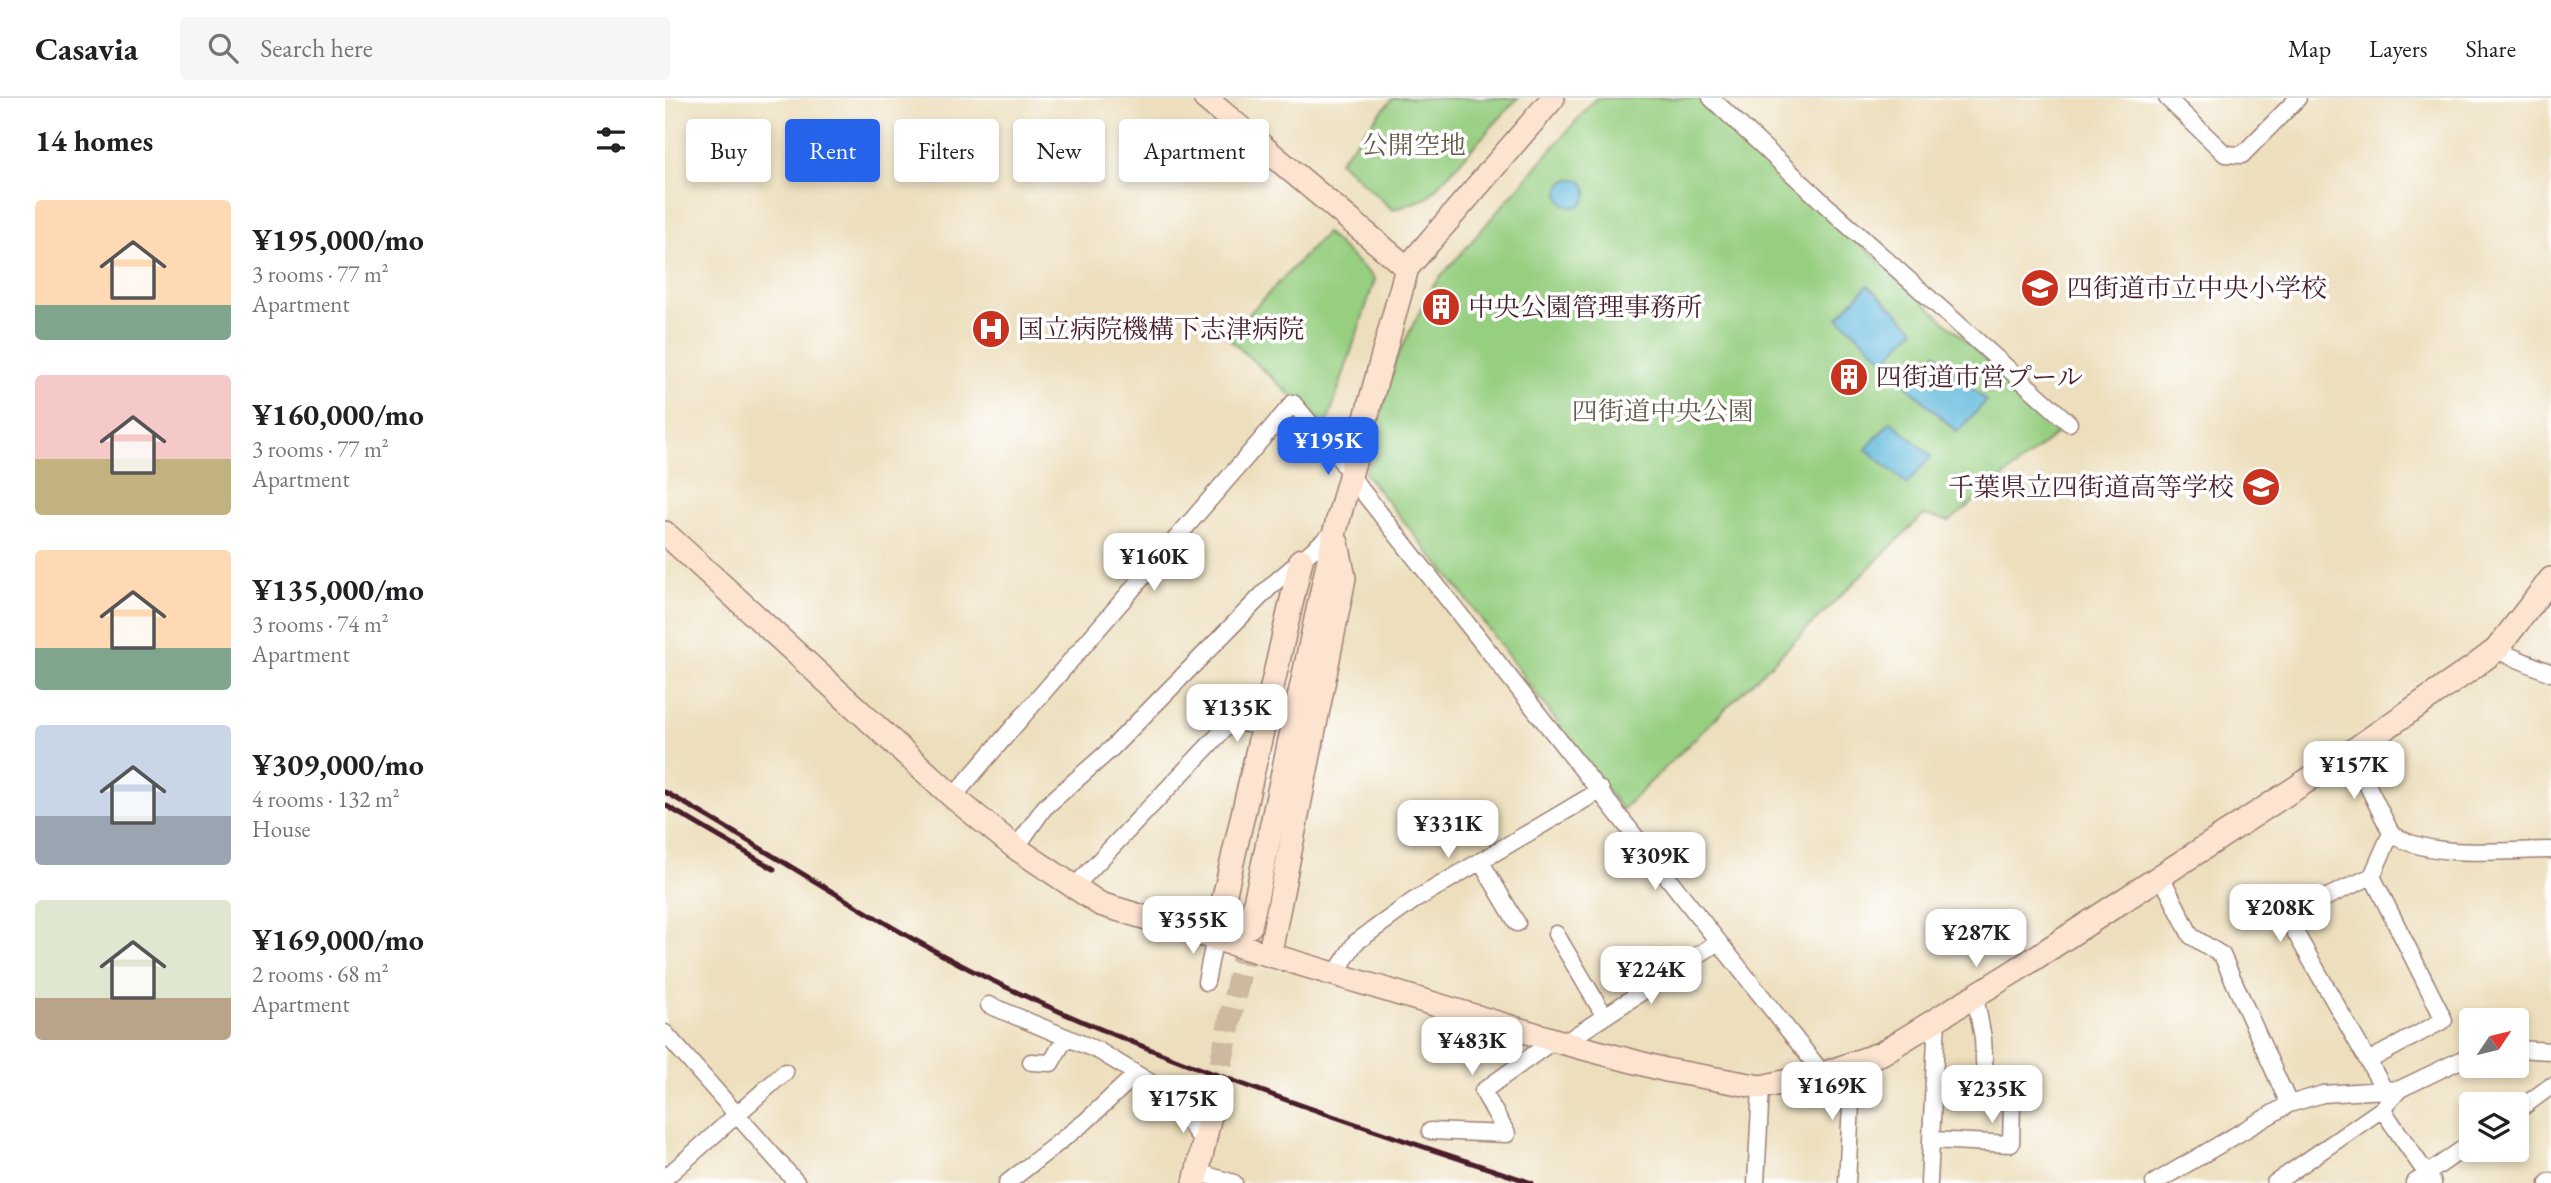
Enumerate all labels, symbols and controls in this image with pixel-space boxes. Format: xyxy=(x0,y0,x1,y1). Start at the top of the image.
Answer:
search box xyxy=(180,17,670,80)
text: Casavia xyxy=(35,27,138,70)
icon: search xyxy=(204,29,242,67)
text: Search here xyxy=(260,31,373,65)
text: Map xyxy=(2288,33,2331,64)
text: Layers xyxy=(2369,33,2428,64)
text: Share xyxy=(2466,33,2516,64)
chip: Buy xyxy=(686,119,771,182)
chip: Rent xyxy=(785,119,880,182)
chip: Filters xyxy=(894,119,999,182)
chip: New xyxy=(1013,119,1105,182)
chip: Apartment xyxy=(1119,119,1269,182)
text: 14 homes xyxy=(35,121,153,160)
icon: filters xyxy=(592,121,630,159)
park label: 公開空地 xyxy=(1362,128,1466,162)
text: ¥195,000/mo xyxy=(252,220,424,259)
icon: home xyxy=(91,228,175,312)
text: 3 rooms · 77 m² xyxy=(252,259,389,289)
school or university icon: 四街道市立中央小学校 xyxy=(2019,267,2061,309)
place label: 四街道市立中央小学校 xyxy=(2067,271,2327,305)
building icon: 中央公園管理事務所 xyxy=(1420,286,1462,328)
text: Apartment xyxy=(252,289,350,319)
place label: 中央公園管理事務所 xyxy=(1468,290,1702,324)
hospital icon: 国立病院機構下志津病院 xyxy=(970,308,1012,350)
place label: 国立病院機構下志津病院 xyxy=(1018,312,1304,346)
building icon: 四街道市営プール xyxy=(1828,356,1870,398)
place label: 四街道市営プール xyxy=(1876,360,2083,394)
park label: 四街道中央公園 xyxy=(1572,394,1754,428)
text: ¥160,000/mo xyxy=(252,395,424,434)
icon: home xyxy=(91,403,175,487)
pin: ¥195K xyxy=(1279,418,1377,477)
text: ¥195K xyxy=(1293,425,1363,455)
text: 3 rooms · 77 m² xyxy=(252,434,389,464)
text: Apartment xyxy=(252,464,350,494)
school or university icon: 千葉県立四街道高等学校 xyxy=(2240,466,2282,508)
place label: 千葉県立四街道高等学校 xyxy=(1948,470,2234,504)
pin: ¥160K xyxy=(1105,533,1203,593)
text: ¥160K xyxy=(1119,541,1189,571)
text: ¥135,000/mo xyxy=(252,570,424,609)
icon: home xyxy=(91,578,175,662)
text: 3 rooms · 74 m² xyxy=(252,609,389,639)
text: Apartment xyxy=(252,639,350,669)
pin: ¥135K xyxy=(1188,684,1286,744)
text: ¥135K xyxy=(1202,692,1272,722)
pin: ¥157K xyxy=(2305,742,2403,801)
text: ¥309,000/mo xyxy=(252,745,424,784)
text: ¥157K xyxy=(2319,749,2389,779)
icon: home xyxy=(91,753,175,837)
text: 4 rooms · 132 m² xyxy=(252,784,400,814)
pin: ¥331K xyxy=(1399,800,1497,860)
text: ¥331K xyxy=(1413,808,1483,838)
text: House xyxy=(252,814,311,844)
pin: ¥309K xyxy=(1606,832,1704,892)
text: ¥309K xyxy=(1620,840,1690,870)
pin: ¥208K xyxy=(2231,884,2329,944)
text: ¥208K xyxy=(2245,892,2315,922)
pin: ¥355K xyxy=(1144,896,1242,956)
text: ¥355K xyxy=(1158,904,1228,934)
pin: ¥287K xyxy=(1927,910,2025,969)
text: ¥287K xyxy=(1941,917,2011,947)
text: ¥169,000/mo xyxy=(252,920,424,959)
icon: home xyxy=(91,928,175,1012)
pin: ¥224K xyxy=(1602,946,1700,1006)
text: ¥224K xyxy=(1616,954,1686,984)
text: 2 rooms · 68 m² xyxy=(252,959,389,989)
text: Apartment xyxy=(252,989,350,1019)
north arrow xyxy=(2459,1008,2529,1078)
map controls xyxy=(2459,1008,2529,1162)
pin: ¥483K xyxy=(1423,1018,1521,1077)
text: ¥483K xyxy=(1437,1025,1507,1055)
pin: ¥169K xyxy=(1783,1062,1881,1122)
pin: ¥235K xyxy=(1943,1066,2041,1125)
text: ¥169K xyxy=(1797,1070,1867,1100)
text: ¥235K xyxy=(1957,1073,2027,1103)
pin: ¥175K xyxy=(1134,1076,1232,1135)
text: ¥175K xyxy=(1148,1083,1218,1113)
button: layers xyxy=(2459,1092,2529,1162)

